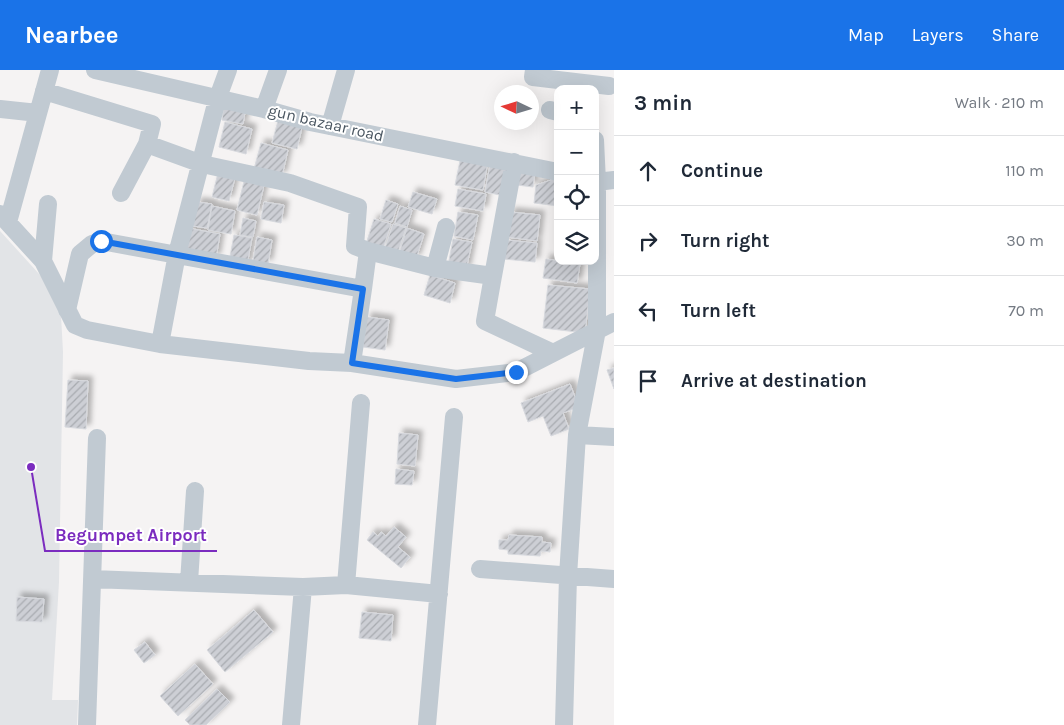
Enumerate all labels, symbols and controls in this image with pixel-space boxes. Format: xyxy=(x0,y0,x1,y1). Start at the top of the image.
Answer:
text: Nearbee xyxy=(25,21,119,49)
text: Map xyxy=(848,24,884,46)
text: Layers xyxy=(912,24,964,46)
text: Share xyxy=(992,24,1039,46)
north arrow xyxy=(494,85,539,130)
map controls xyxy=(554,85,599,265)
button: + xyxy=(554,85,599,130)
text: 3 min xyxy=(634,91,692,115)
text: Walk · 210 m xyxy=(955,93,1044,112)
street label: gun bazaar road xyxy=(266,100,386,146)
button: − xyxy=(554,130,599,175)
icon: ahead xyxy=(634,157,662,185)
text: Continue xyxy=(681,160,763,182)
text: 110 m xyxy=(1005,161,1044,180)
button: locate xyxy=(554,175,599,220)
button: layers xyxy=(554,220,599,265)
icon: right xyxy=(634,227,662,255)
route start xyxy=(90,230,113,253)
text: Turn right xyxy=(681,230,770,252)
text: 30 m xyxy=(1006,231,1044,250)
icon: left xyxy=(634,297,662,325)
text: Turn left xyxy=(681,300,756,322)
text: 70 m xyxy=(1008,301,1044,320)
route end xyxy=(505,361,528,384)
icon: arrive xyxy=(634,367,662,395)
text: Arrive at destination xyxy=(681,370,867,392)
callout: Begumpet Airport xyxy=(45,518,217,551)
text: Begumpet Airport xyxy=(55,524,207,546)

